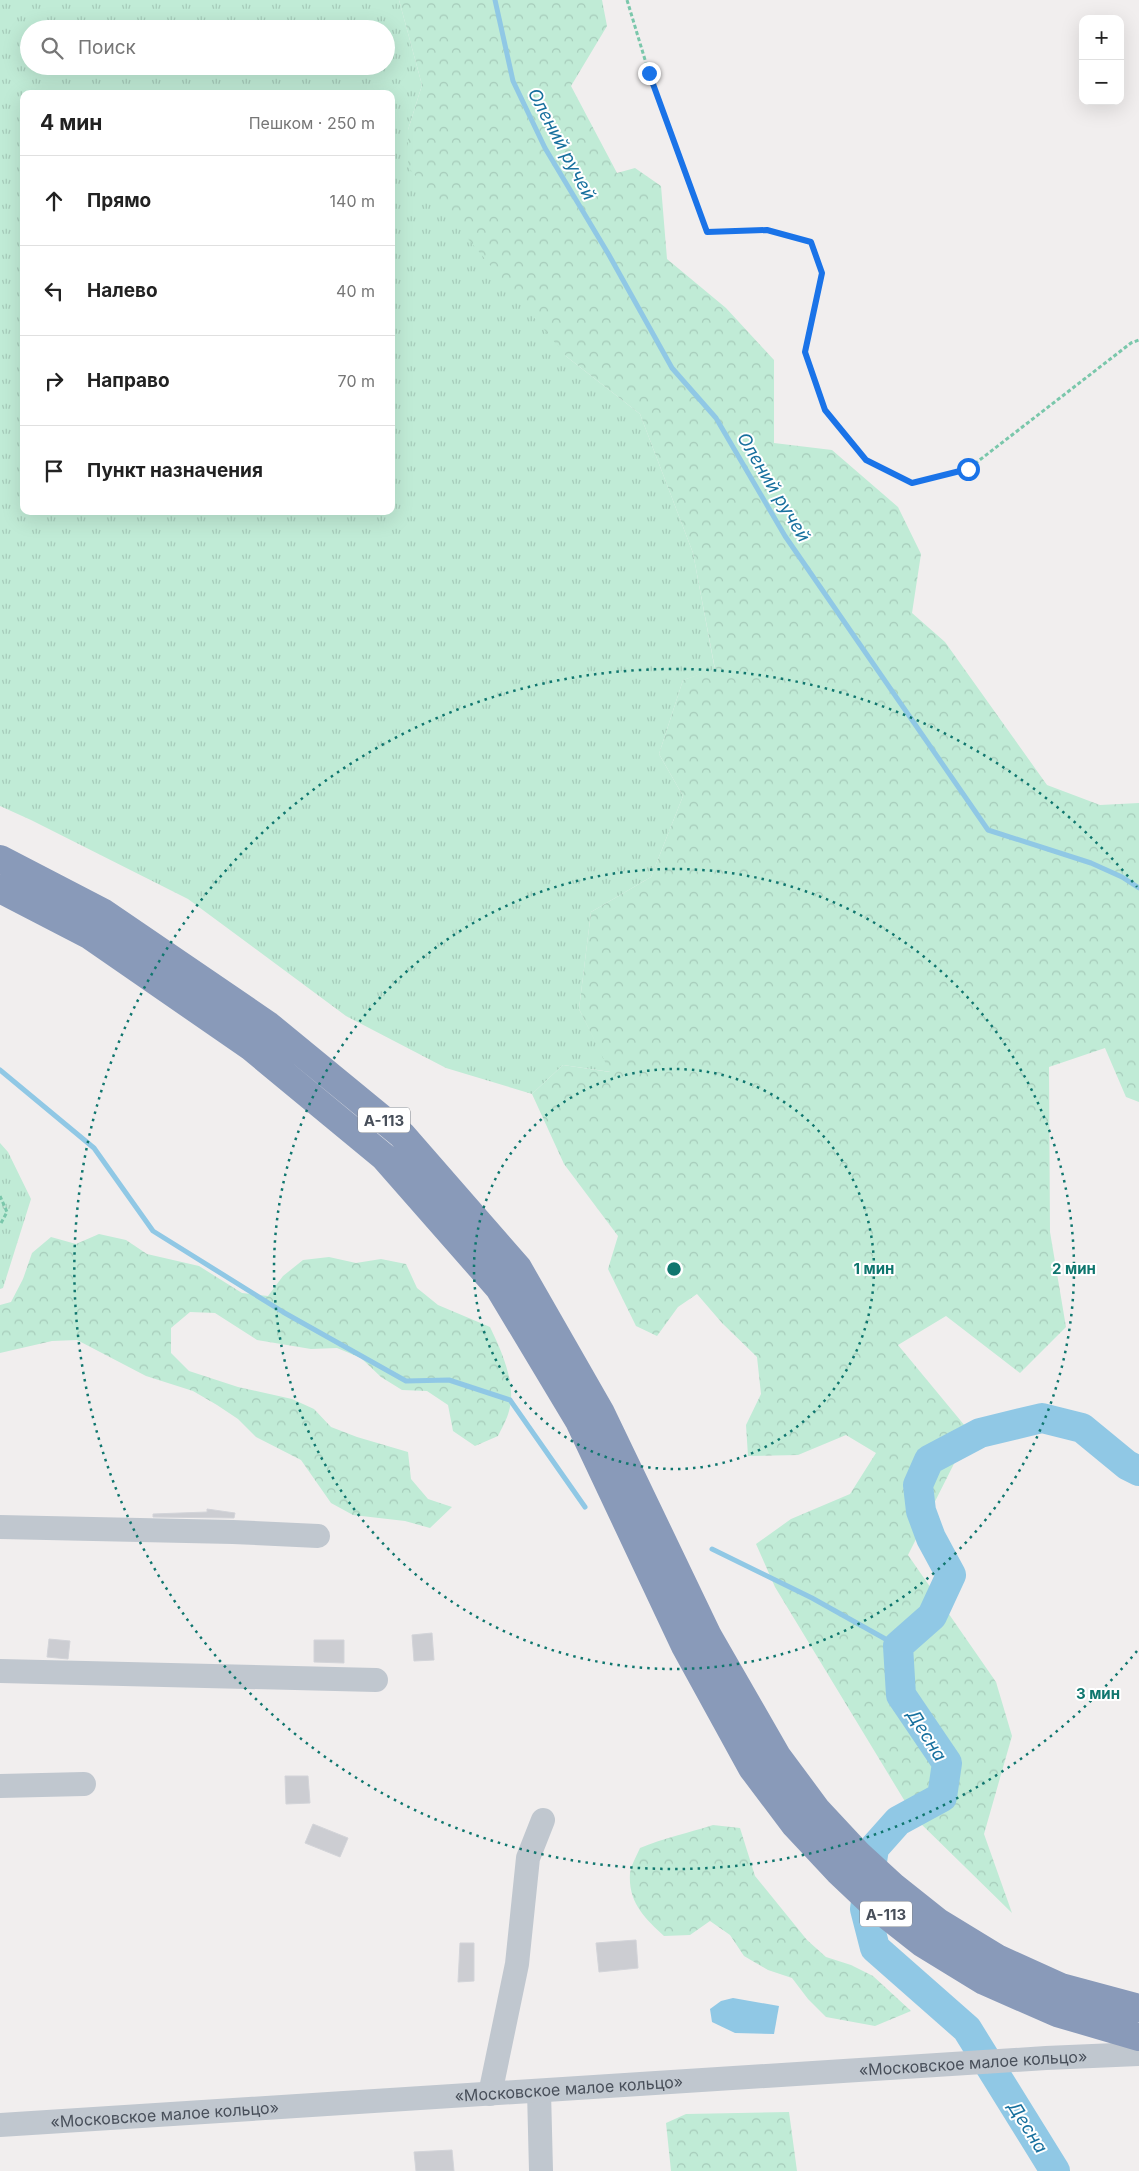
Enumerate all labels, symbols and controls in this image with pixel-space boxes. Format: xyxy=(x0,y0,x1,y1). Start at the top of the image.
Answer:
map controls xyxy=(1079,15,1124,105)
button: + xyxy=(1079,15,1124,60)
search box xyxy=(20,20,395,75)
icon: search xyxy=(38,34,66,62)
text: Поиск xyxy=(78,36,136,59)
button: − xyxy=(1079,60,1124,105)
route end xyxy=(638,62,661,85)
water label: Олений ручей xyxy=(524,84,600,204)
text: 4 мин xyxy=(40,110,102,135)
text: Пешком · 250 m xyxy=(249,113,375,133)
icon: ahead xyxy=(40,187,68,215)
text: Прямо xyxy=(87,189,151,212)
text: 140 m xyxy=(330,191,375,211)
icon: left xyxy=(40,277,68,305)
text: Налево xyxy=(87,279,158,302)
text: 40 m xyxy=(336,281,375,301)
icon: right xyxy=(40,367,68,395)
text: Направо xyxy=(87,369,170,392)
text: 70 m xyxy=(338,371,375,391)
water label: Олений ручей xyxy=(733,429,815,546)
icon: arrive xyxy=(40,457,68,485)
route start xyxy=(957,458,980,481)
text: Пункт назначения xyxy=(87,459,263,482)
road number: А-113 xyxy=(358,1108,410,1132)
text: 1 мин xyxy=(854,1259,894,1278)
text: 2 мин xyxy=(1052,1259,1096,1278)
centre of rings xyxy=(665,1260,683,1278)
text: 3 мин xyxy=(1076,1684,1120,1703)
water label: Десна xyxy=(902,1704,951,1765)
road number: А-113 xyxy=(860,1902,912,1926)
street label: «Московское малое кольцо» xyxy=(858,2046,1088,2080)
street label: «Московское малое кольцо» xyxy=(454,2071,684,2106)
water label: Десна xyxy=(1003,2096,1052,2157)
street label: «Московское малое кольцо» xyxy=(50,2097,279,2132)

